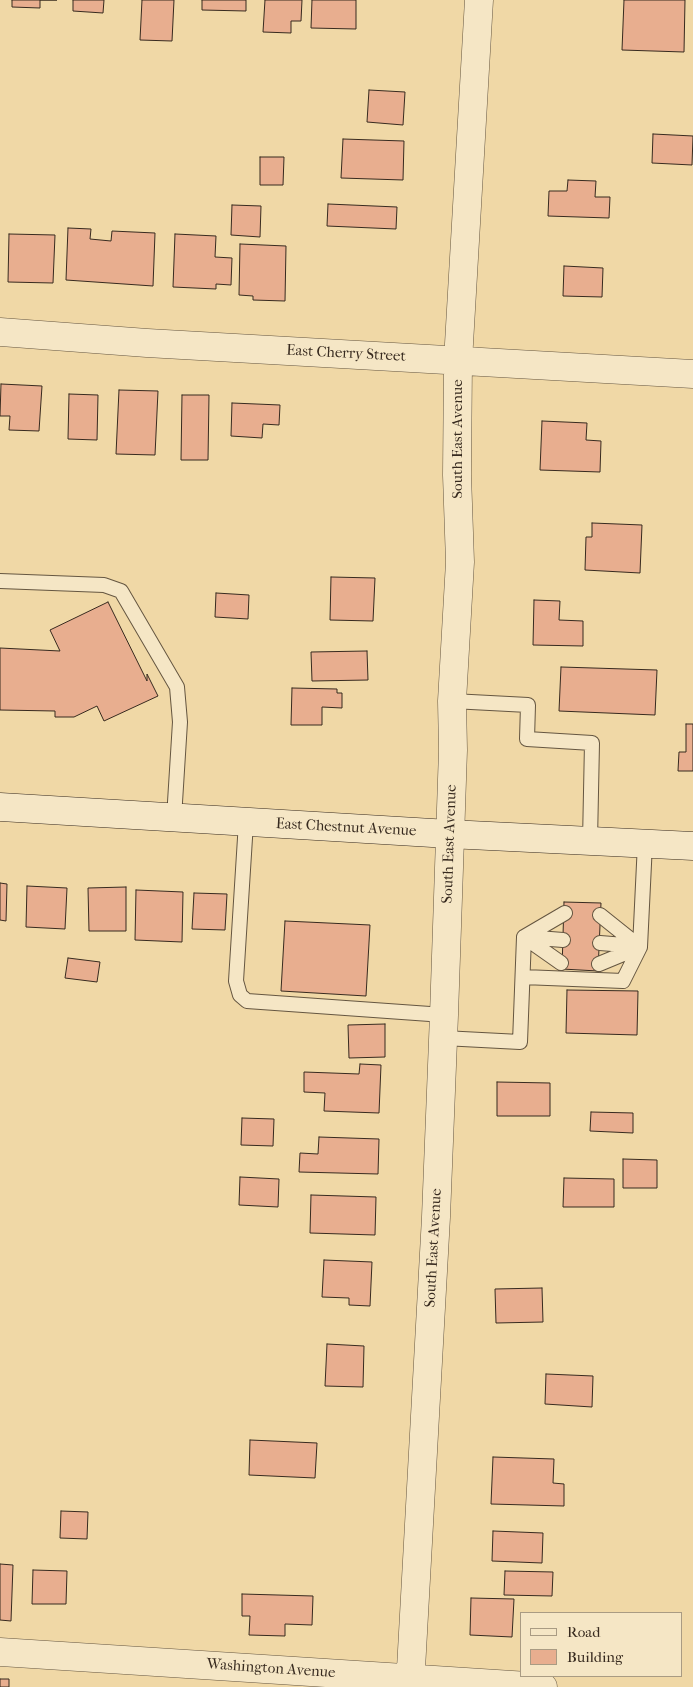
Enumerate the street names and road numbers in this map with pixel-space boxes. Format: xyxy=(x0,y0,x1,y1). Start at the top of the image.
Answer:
street label: East Cherry Street xyxy=(286,342,406,366)
street label: South East Avenue xyxy=(449,379,467,499)
street label: South East Avenue xyxy=(439,784,461,904)
street label: East Chestnut Avenue xyxy=(275,815,417,841)
street label: South East Avenue xyxy=(422,1188,446,1308)
street label: Washington Avenue xyxy=(206,1656,336,1682)

